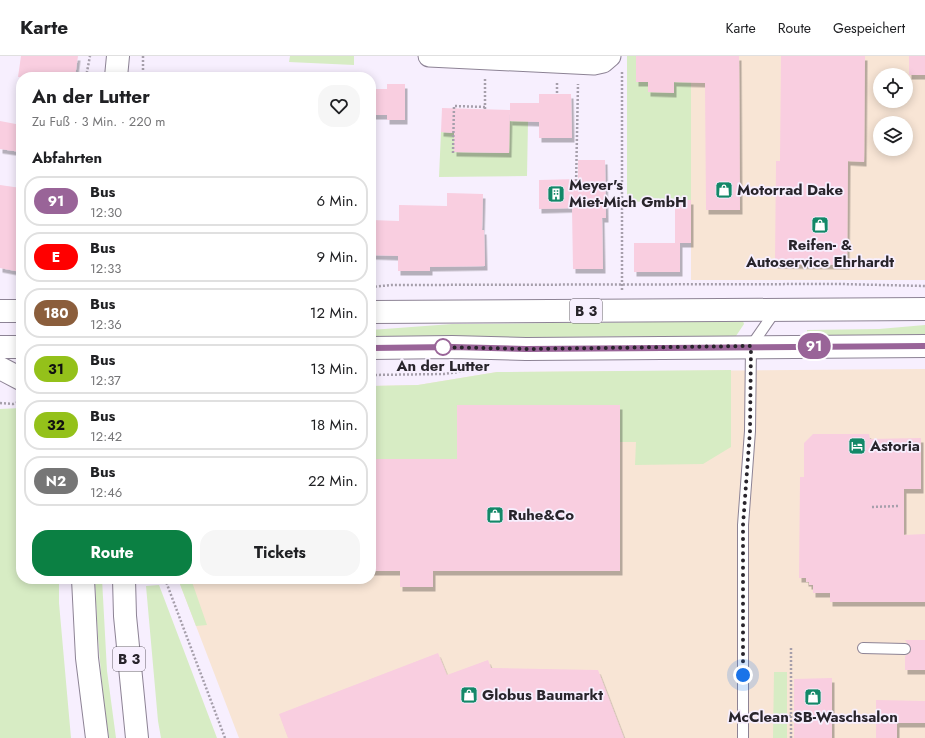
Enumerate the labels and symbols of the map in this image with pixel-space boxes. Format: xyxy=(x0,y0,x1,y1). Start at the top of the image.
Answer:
place label: Meyer's Miet-Mich GmbH xyxy=(569,174,687,213)
place label: Motorrad Dake xyxy=(737,179,844,201)
shop icon: Motorrad Dake xyxy=(714,180,734,200)
building icon: Meyer's Miet-Mich GmbH xyxy=(546,184,566,204)
shop icon: Reifen- & Autoservice Ehrhardt xyxy=(810,215,830,235)
place label: Reifen- & Autoservice Ehrhardt xyxy=(745,234,894,273)
road number: B 3 xyxy=(570,299,602,323)
line badge: 91 xyxy=(796,333,832,359)
marker: An der Lutter xyxy=(434,338,452,356)
place label: An der Lutter xyxy=(395,355,490,377)
place label: Astoria xyxy=(869,435,920,457)
hotel icon: Astoria xyxy=(847,436,867,456)
place label: Ruhe&Co xyxy=(508,504,574,526)
shop icon: Ruhe&Co xyxy=(485,505,505,525)
road number: B 3 xyxy=(113,647,145,671)
your location xyxy=(733,665,753,685)
place label: Globus Baumarkt xyxy=(482,684,603,706)
shop icon: Globus Baumarkt xyxy=(459,685,479,705)
shop icon: McClean SB-Waschsalon xyxy=(803,687,823,707)
place label: McClean SB-Waschsalon xyxy=(728,706,898,728)

